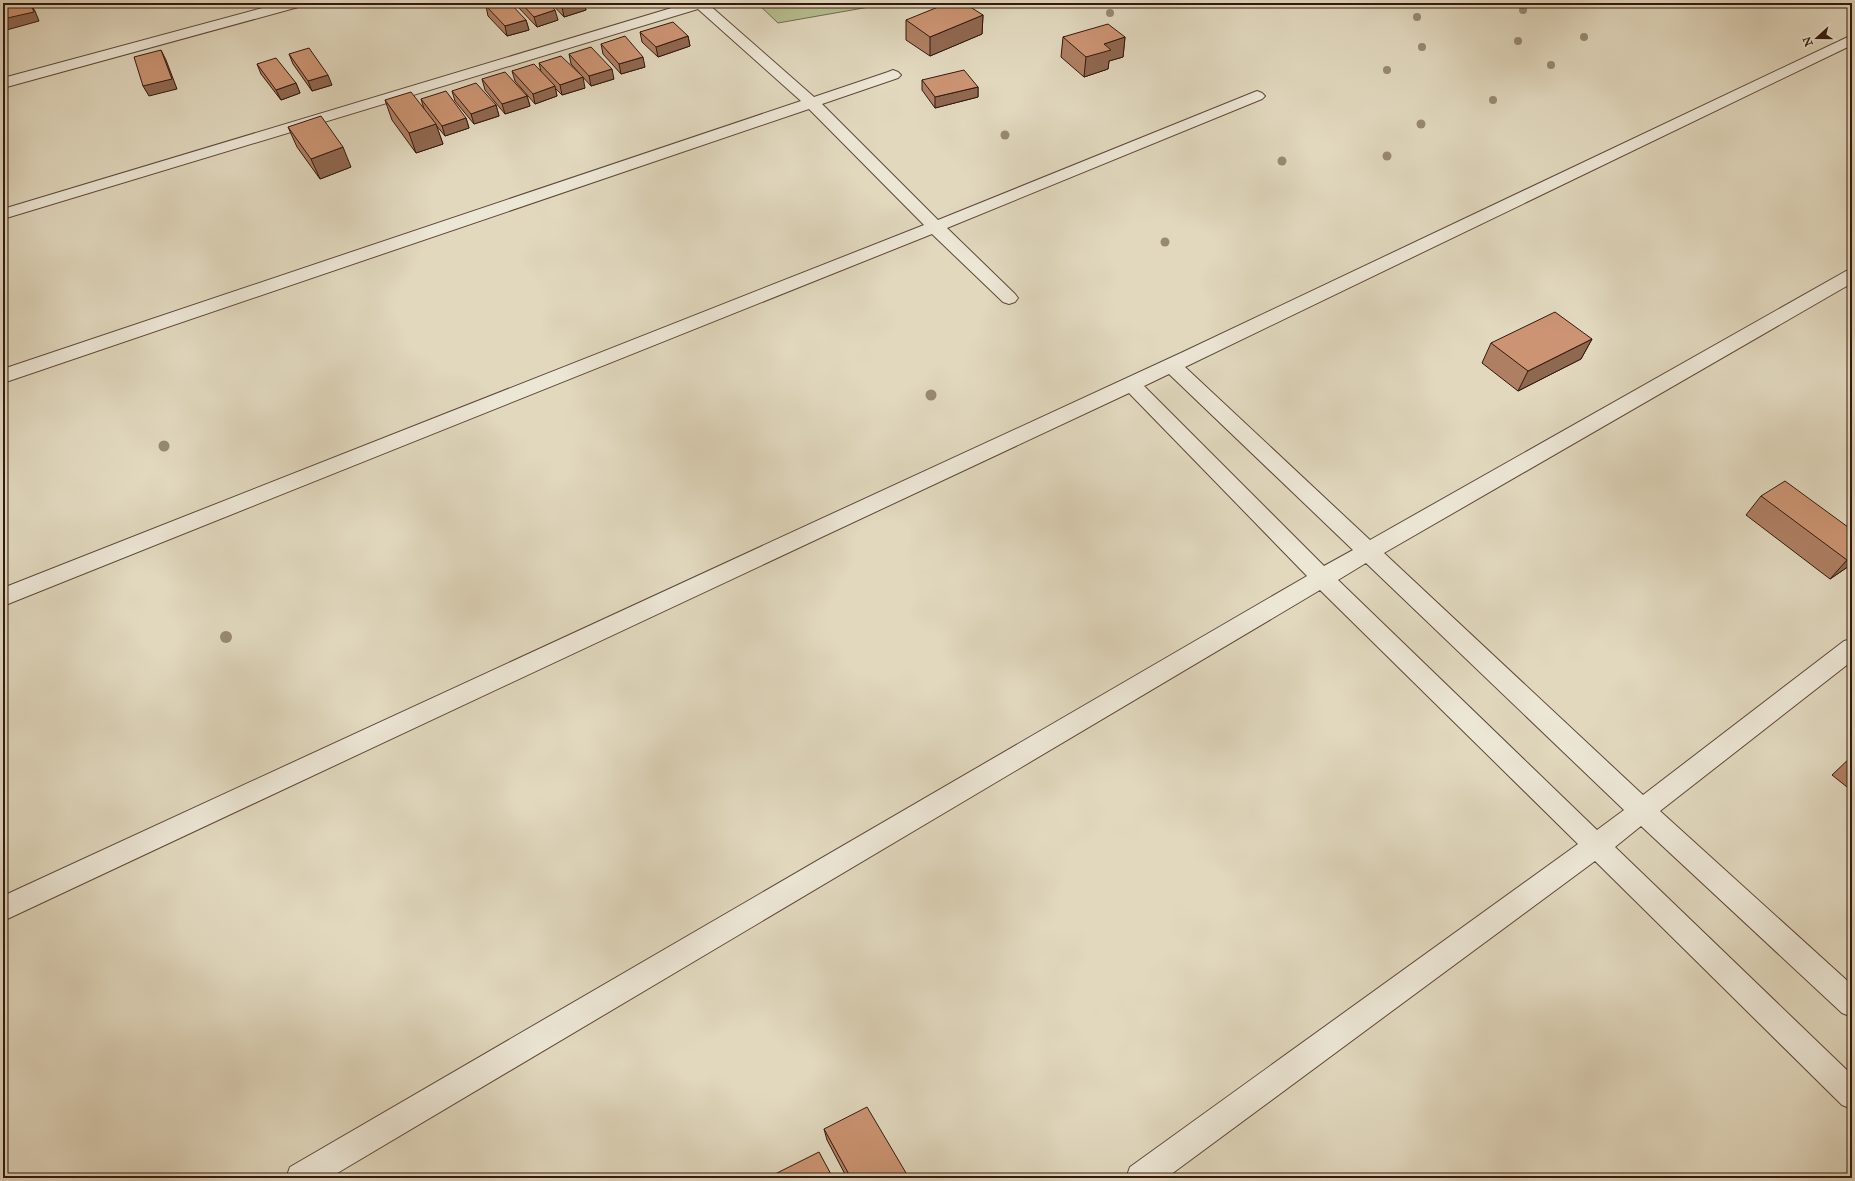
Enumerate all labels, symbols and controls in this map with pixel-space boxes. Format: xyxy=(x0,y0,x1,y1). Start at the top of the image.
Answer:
north arrow xyxy=(1797,18,1837,58)
text: N xyxy=(1800,34,1816,48)

